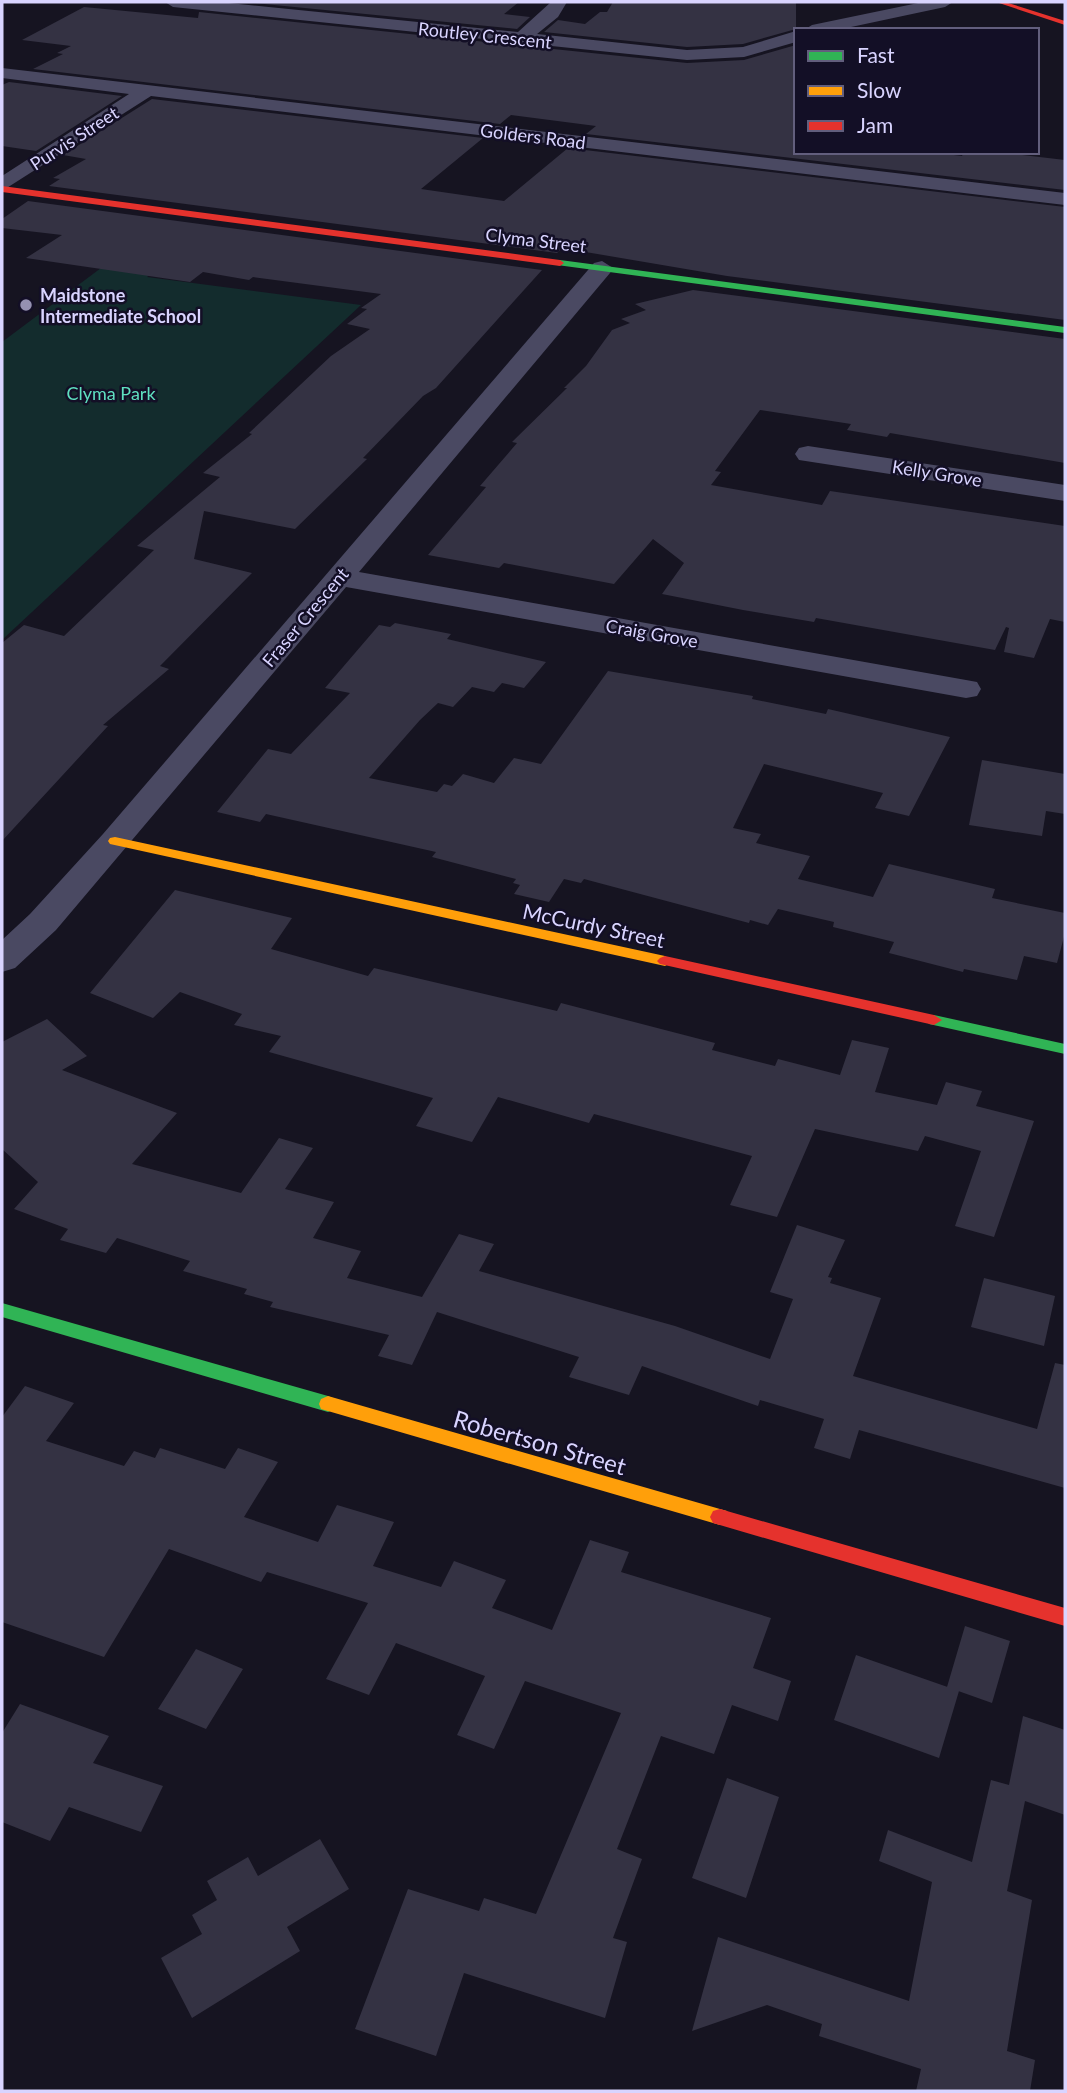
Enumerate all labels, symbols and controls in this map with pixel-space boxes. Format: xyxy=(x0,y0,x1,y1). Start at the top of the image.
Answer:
street label: Routley Crescent xyxy=(417,17,553,53)
legend xyxy=(794,28,1039,154)
text: Fast xyxy=(857,42,895,67)
text: Slow xyxy=(857,77,902,102)
street label: Purvis Street xyxy=(26,101,123,175)
text: Jam xyxy=(857,112,893,137)
street label: Golders Road xyxy=(479,119,587,153)
street label: Clyma Street xyxy=(484,223,588,257)
place label: Maidstone Intermediate School xyxy=(40,284,201,327)
marker: Maidstone Intermediate School xyxy=(18,297,34,313)
park label: Clyma Park xyxy=(66,382,156,404)
street label: Kelly Grove xyxy=(891,455,983,491)
street label: Fraser Crescent xyxy=(257,563,353,671)
street label: Craig Grove xyxy=(604,614,700,652)
street label: McCurdy Street xyxy=(521,898,668,952)
street label: Robertson Street xyxy=(450,1404,630,1481)

